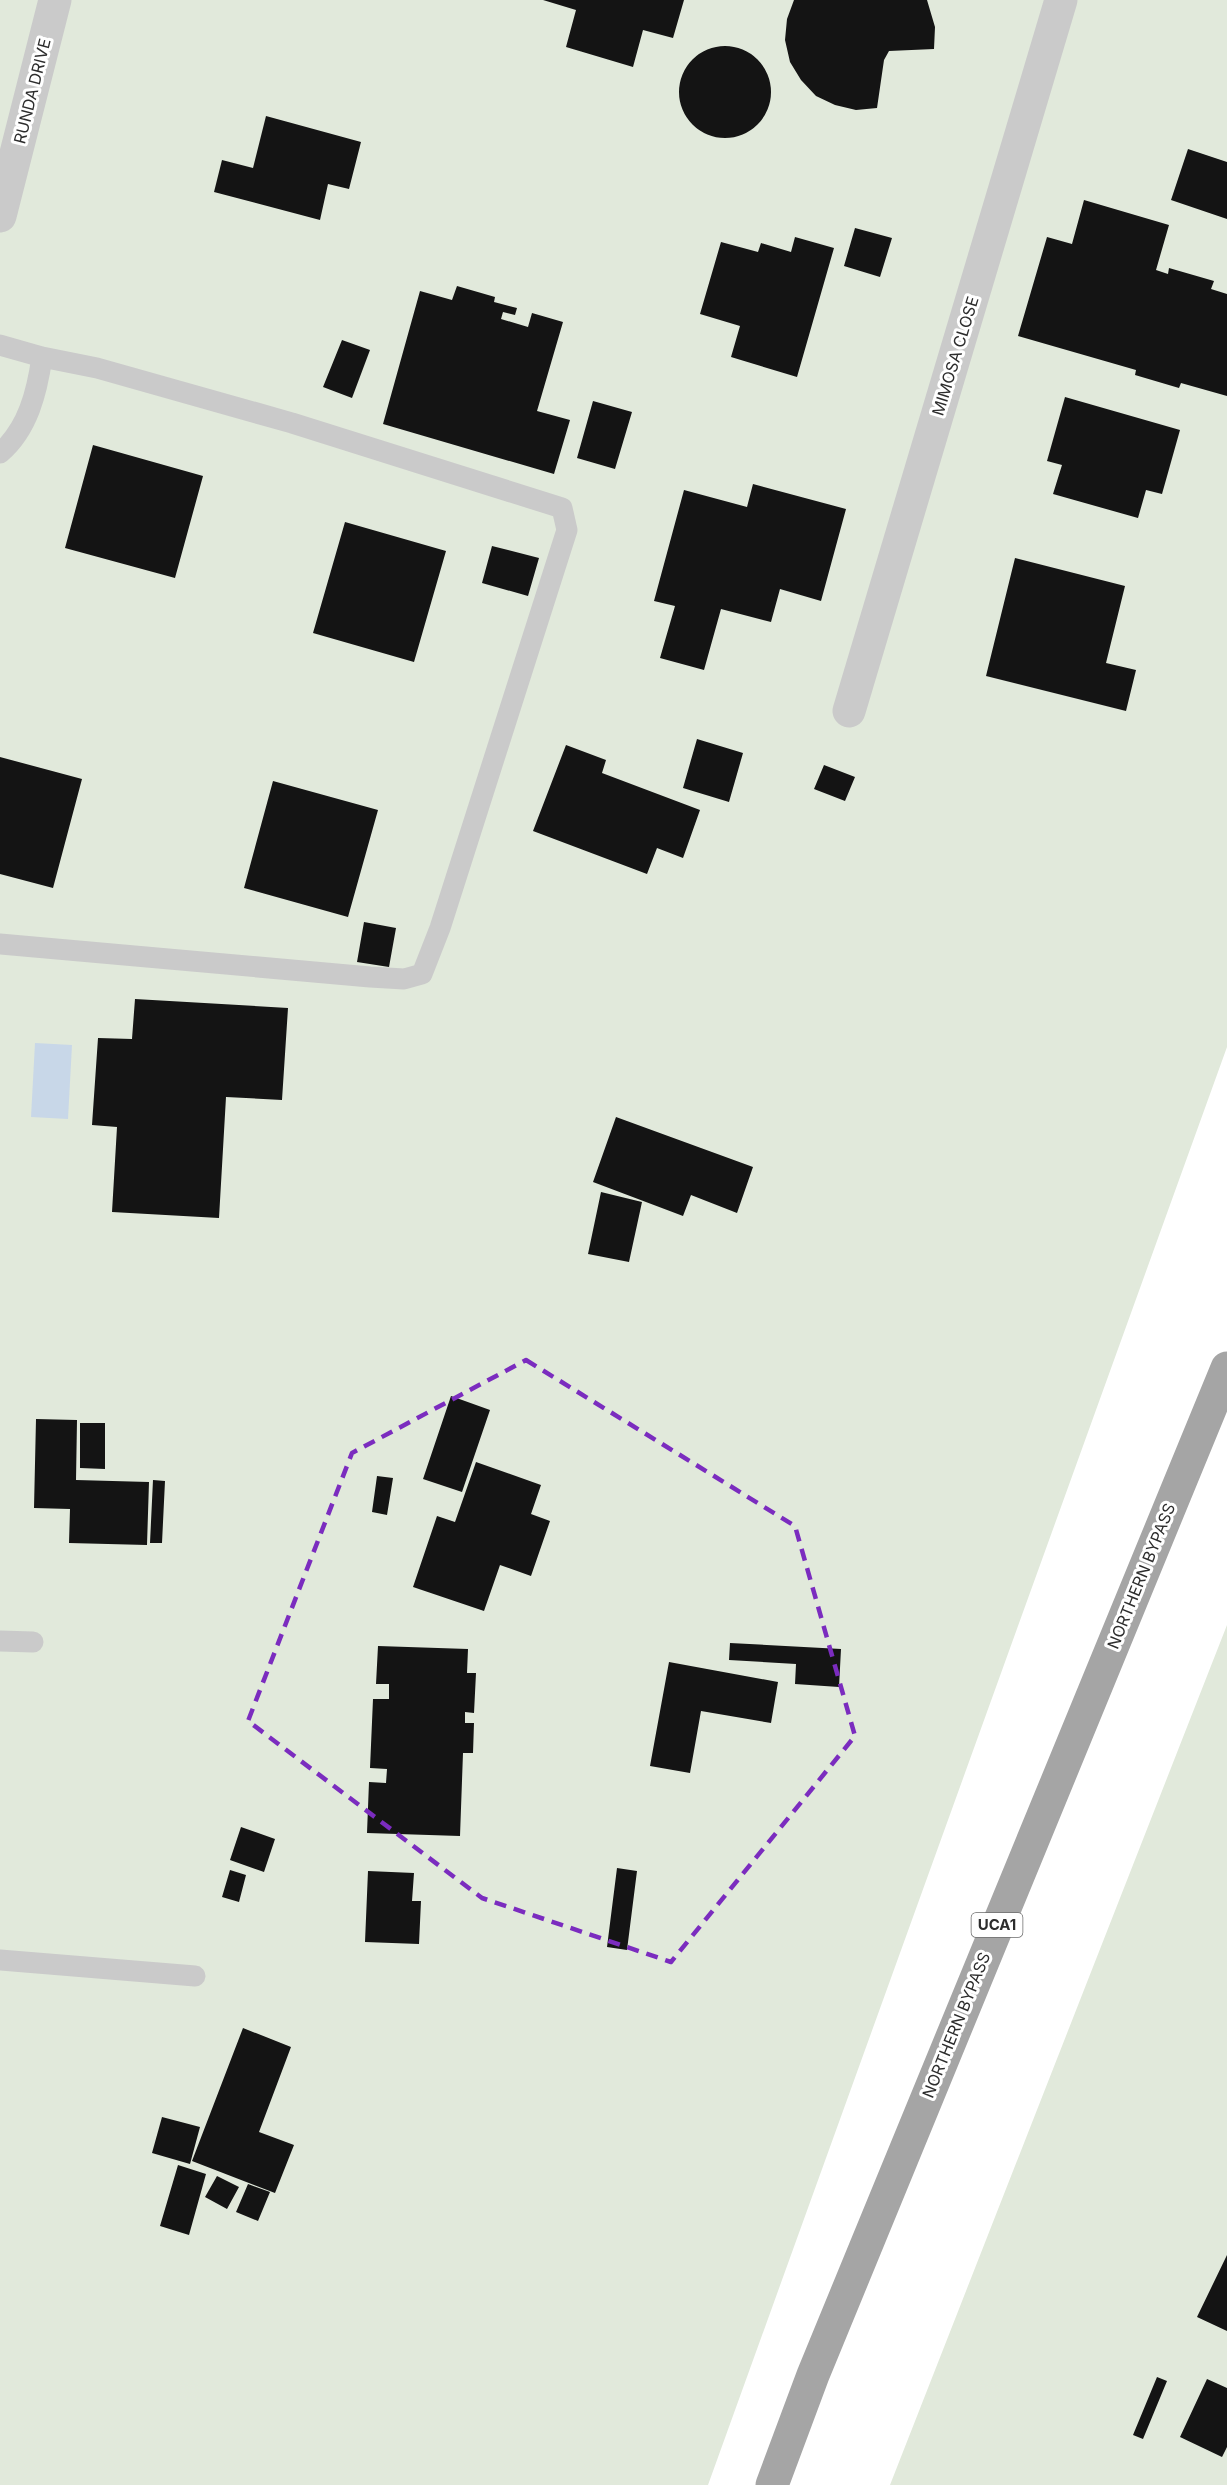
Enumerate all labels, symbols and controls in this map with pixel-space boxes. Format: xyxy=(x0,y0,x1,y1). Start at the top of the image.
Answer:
street label: RUNDA DRIVE xyxy=(9,36,55,146)
street label: MIMOSA CLOSE xyxy=(927,294,983,418)
street label: NORTHERN BYPASS xyxy=(1103,1500,1179,1652)
road number: UCA1 xyxy=(972,1913,1022,1937)
street label: NORTHERN BYPASS xyxy=(918,1949,994,2101)

